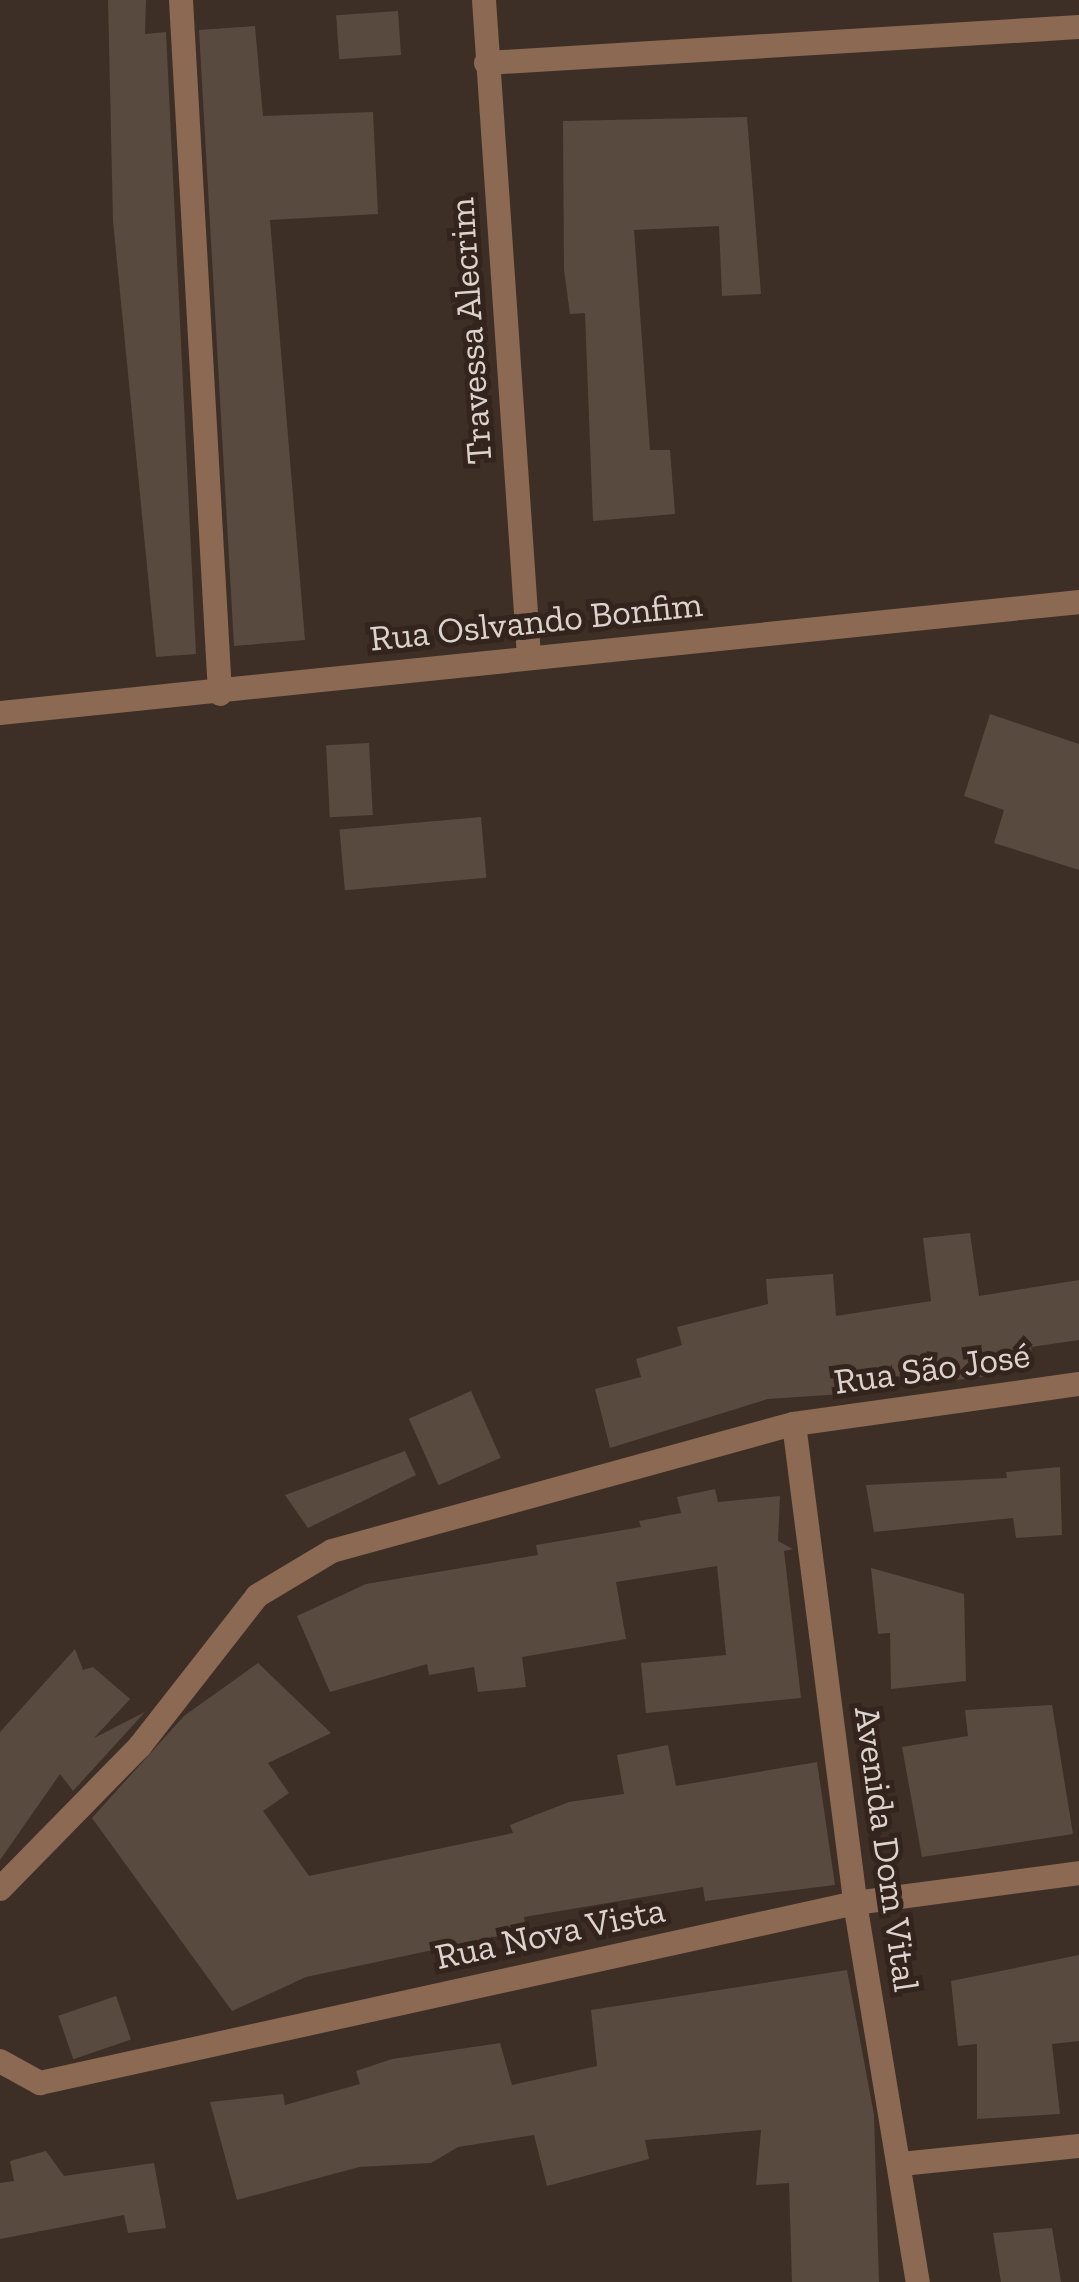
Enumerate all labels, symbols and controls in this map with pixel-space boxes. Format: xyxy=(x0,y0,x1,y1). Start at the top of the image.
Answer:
street label: Travessa Alecrim xyxy=(439,196,501,466)
street label: Rua Oslvando Bonfim xyxy=(368,582,704,660)
street label: Rua São José xyxy=(831,1333,1033,1403)
street label: Avenida Dom Vital xyxy=(846,1703,928,1995)
street label: Rua Nova Vista xyxy=(431,1887,669,1979)

